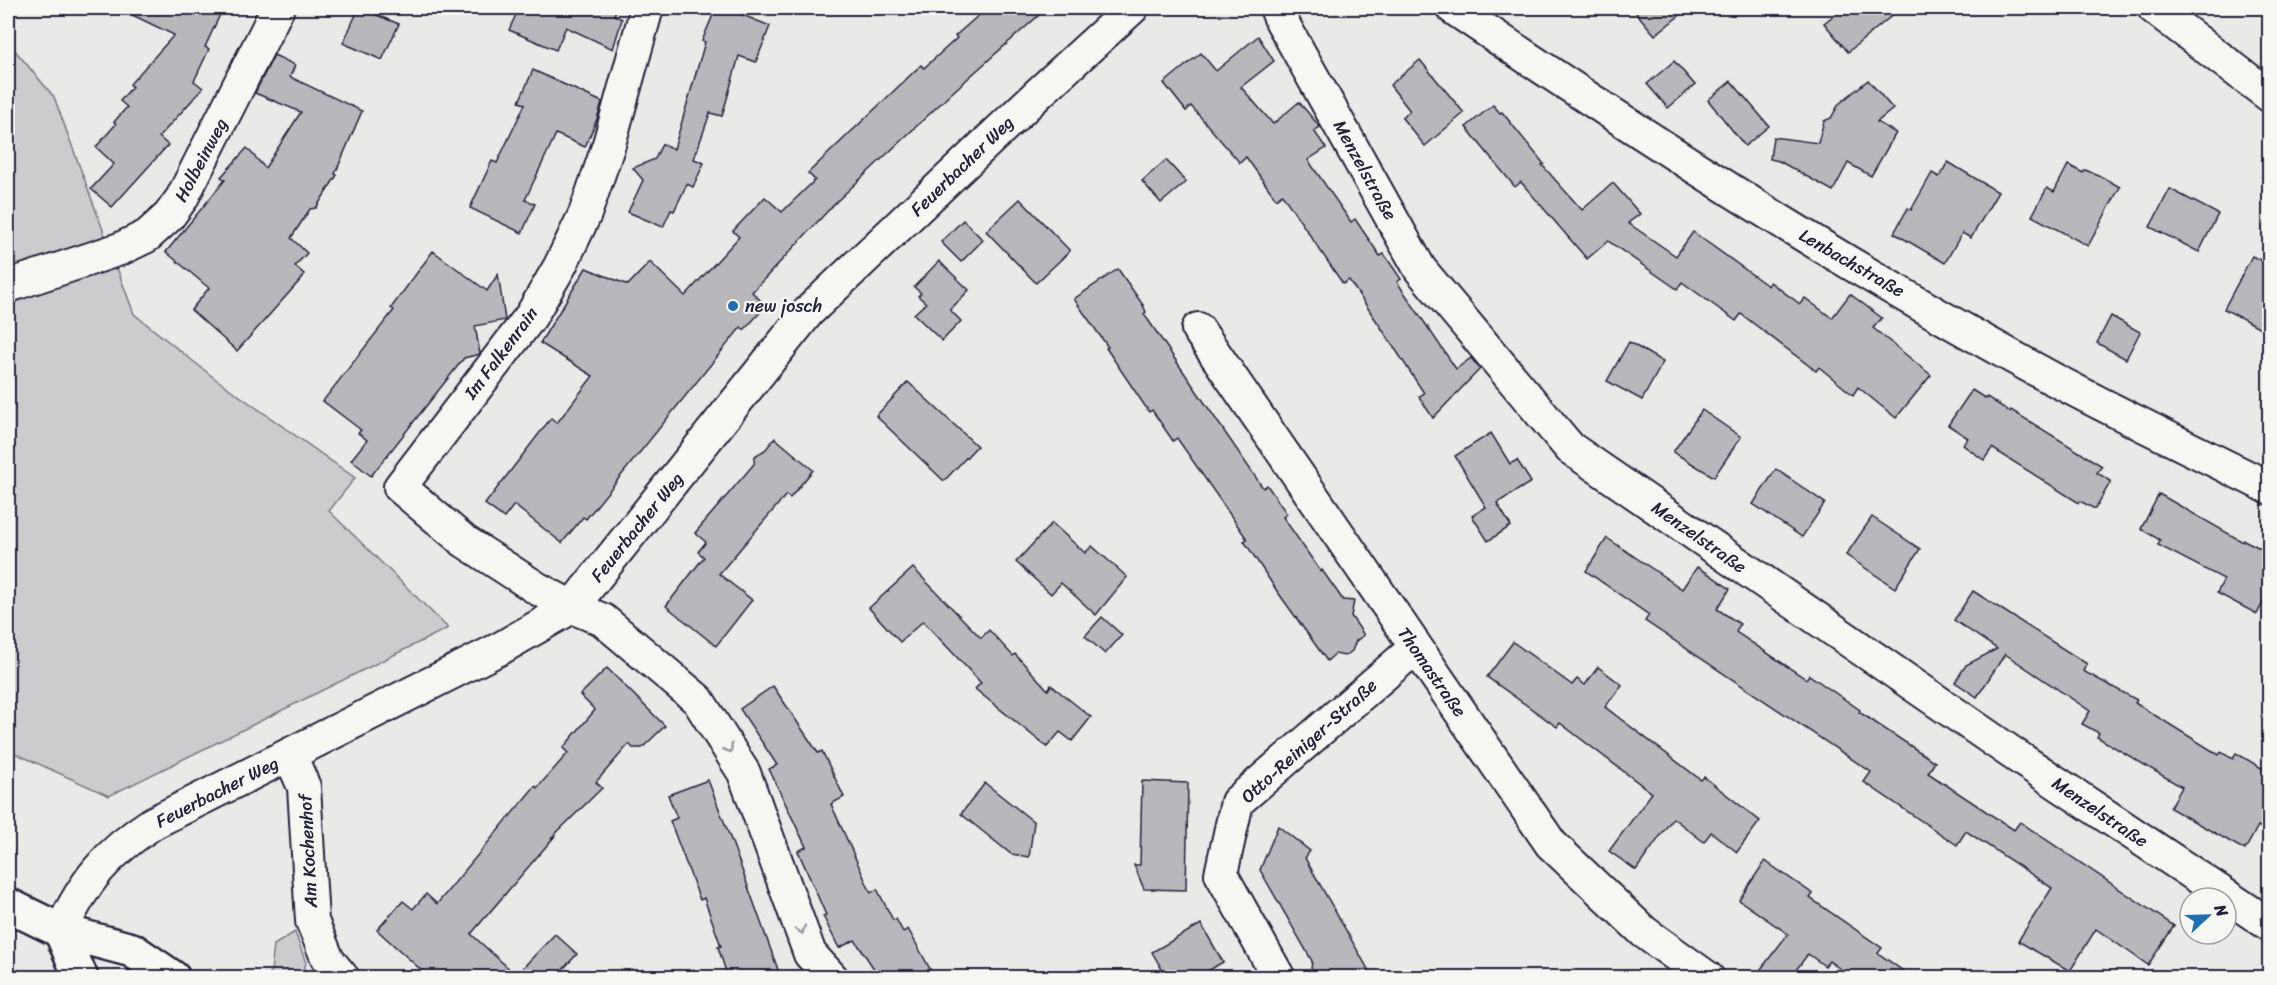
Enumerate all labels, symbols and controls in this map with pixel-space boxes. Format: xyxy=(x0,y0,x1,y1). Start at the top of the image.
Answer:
street label: Feuerbacher Weg xyxy=(902,108,1022,224)
street label: Holbeinweg xyxy=(165,112,237,208)
street label: Menzelstraße xyxy=(1324,114,1406,226)
street label: Lenbachstraße xyxy=(1793,220,1911,306)
place label: new josch xyxy=(745,290,822,322)
marker: new josch xyxy=(726,299,740,313)
street label: Im Falkenrain xyxy=(455,300,547,407)
street label: Feuerbacher Weg xyxy=(582,465,692,589)
street label: Menzelstraße xyxy=(1644,492,1754,582)
street label: Thomastraße xyxy=(1389,620,1475,724)
street label: Otto-Reiniger-Straße xyxy=(1233,670,1385,812)
one-way arrow xyxy=(722,743,734,753)
street label: Feuerbacher Weg xyxy=(150,747,284,837)
street label: Menzelstraße xyxy=(2045,768,2155,856)
street label: Am Kochenhof xyxy=(289,791,327,910)
north arrow xyxy=(2178,886,2238,946)
text: N xyxy=(2206,899,2237,922)
one-way arrow xyxy=(793,924,806,935)

